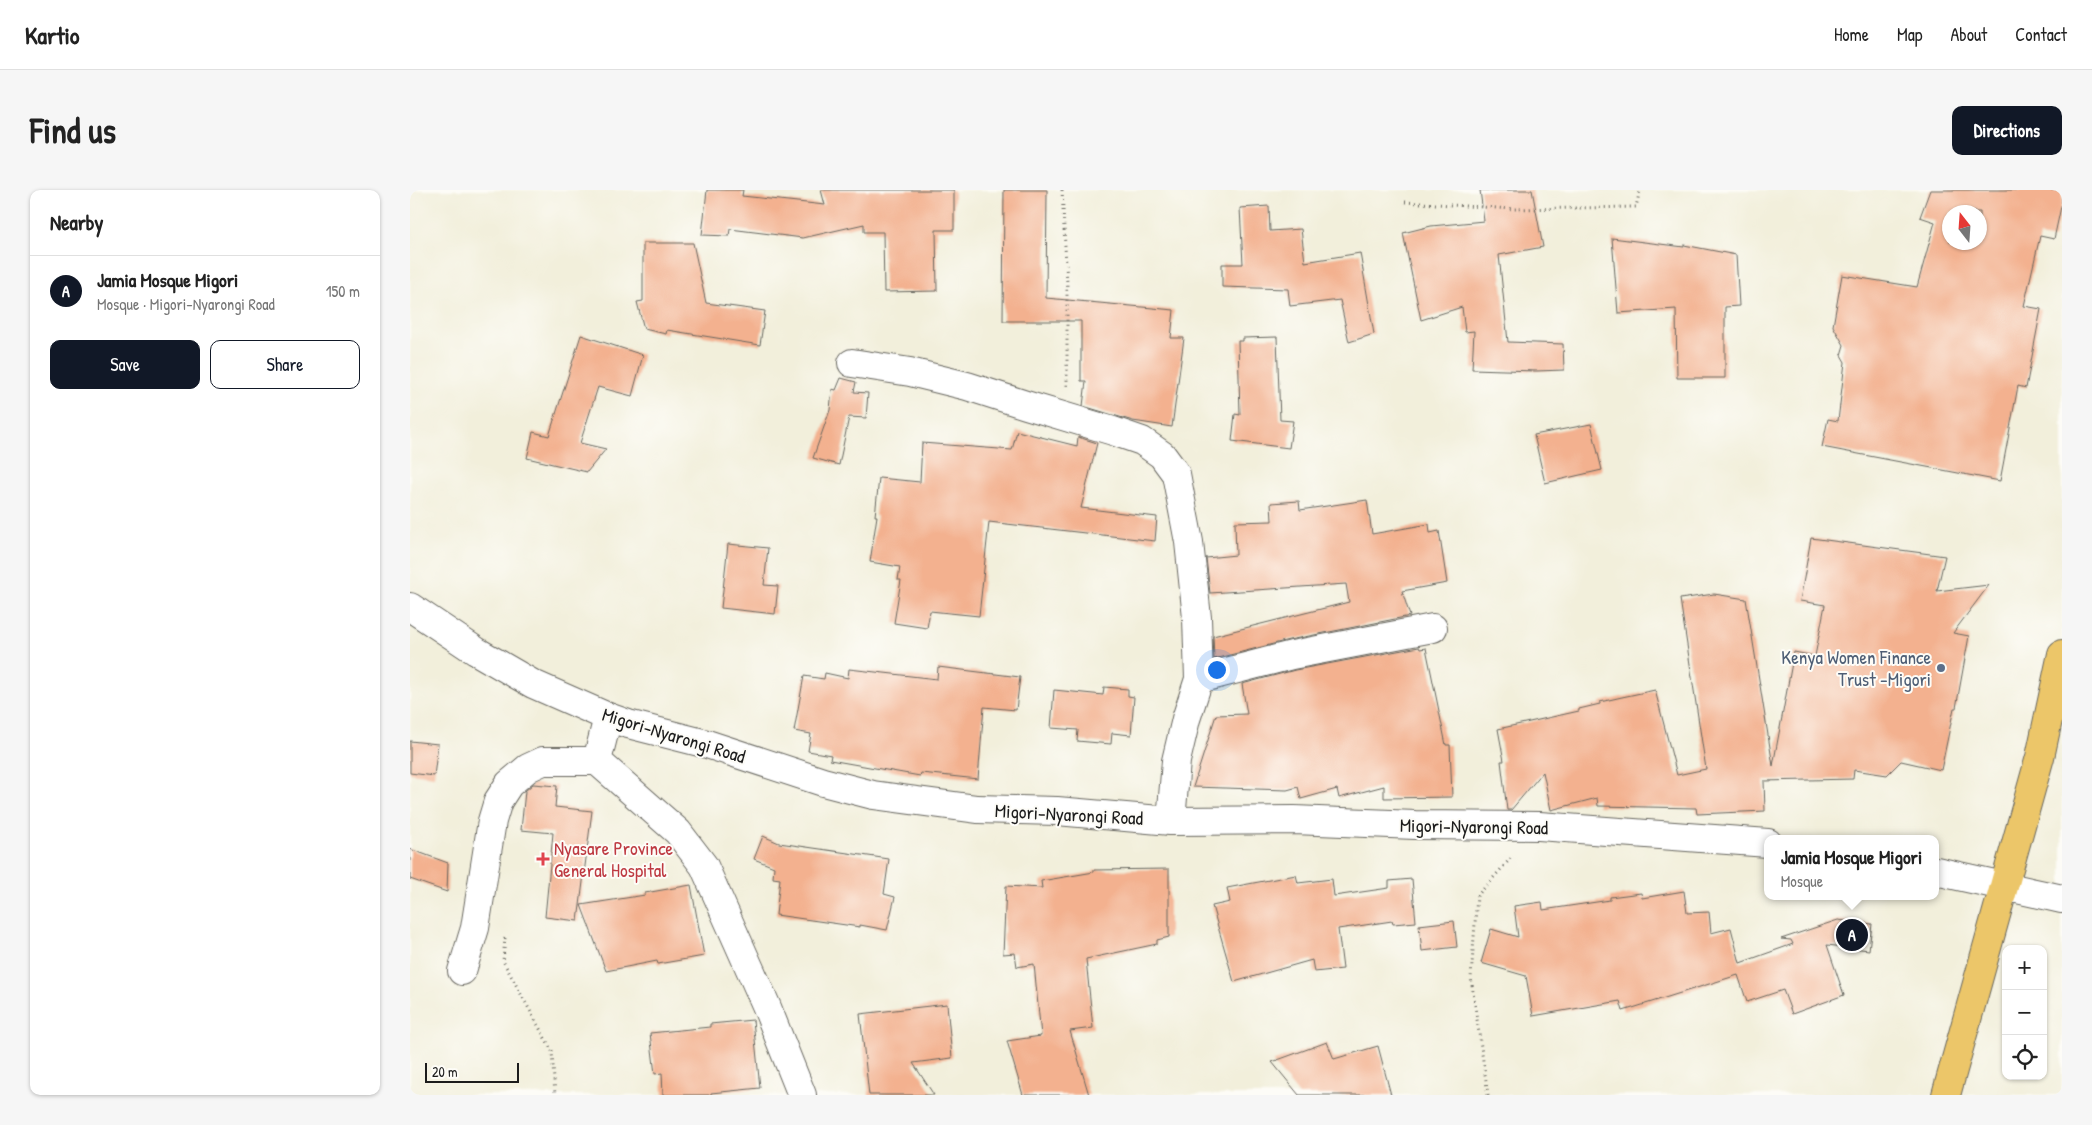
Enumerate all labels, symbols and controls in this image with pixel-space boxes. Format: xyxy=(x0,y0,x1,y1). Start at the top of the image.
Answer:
text: Kartio xyxy=(25,19,80,51)
text: Home xyxy=(1834,22,1869,47)
text: Map xyxy=(1897,22,1922,47)
text: About xyxy=(1950,22,1987,47)
text: Contact xyxy=(2015,22,2067,47)
button: Directions xyxy=(1952,106,2062,155)
text: Find us xyxy=(30,107,116,154)
north arrow xyxy=(1942,205,1987,250)
text: Nearby xyxy=(50,208,103,237)
text: Jamia Mosque Migori xyxy=(97,267,238,293)
text: A xyxy=(62,280,70,302)
text: 150 m xyxy=(326,280,360,302)
text: Mosque · Migori-Nyarongi Road xyxy=(97,293,275,315)
button: Save xyxy=(50,340,200,389)
button: Share xyxy=(210,340,360,389)
place label: Kenya Women Finance Trust -Migori xyxy=(1781,644,1931,692)
your location xyxy=(1204,657,1230,683)
marker: Kenya Women Finance Trust -Migori xyxy=(1935,662,1947,674)
street label: Migori-Nyarongi Road xyxy=(599,701,749,769)
street label: Migori-Nyarongi Road xyxy=(994,797,1144,831)
street label: Migori-Nyarongi Road xyxy=(1400,812,1549,840)
place label: Nyasare Province General Hospital xyxy=(554,835,674,883)
popup xyxy=(1764,835,1939,900)
text: Jamia Mosque Migori xyxy=(1781,844,1922,870)
marker: Nyasare Province General Hospital xyxy=(536,852,550,866)
text: Mosque xyxy=(1781,870,1823,892)
pin: A xyxy=(1836,916,1868,954)
map controls xyxy=(2002,945,2047,1080)
button: + xyxy=(2002,945,2047,990)
button: − xyxy=(2002,990,2047,1035)
button: locate xyxy=(2002,1035,2047,1080)
scale bar xyxy=(425,1060,519,1083)
text: 20 m xyxy=(432,1062,458,1081)

